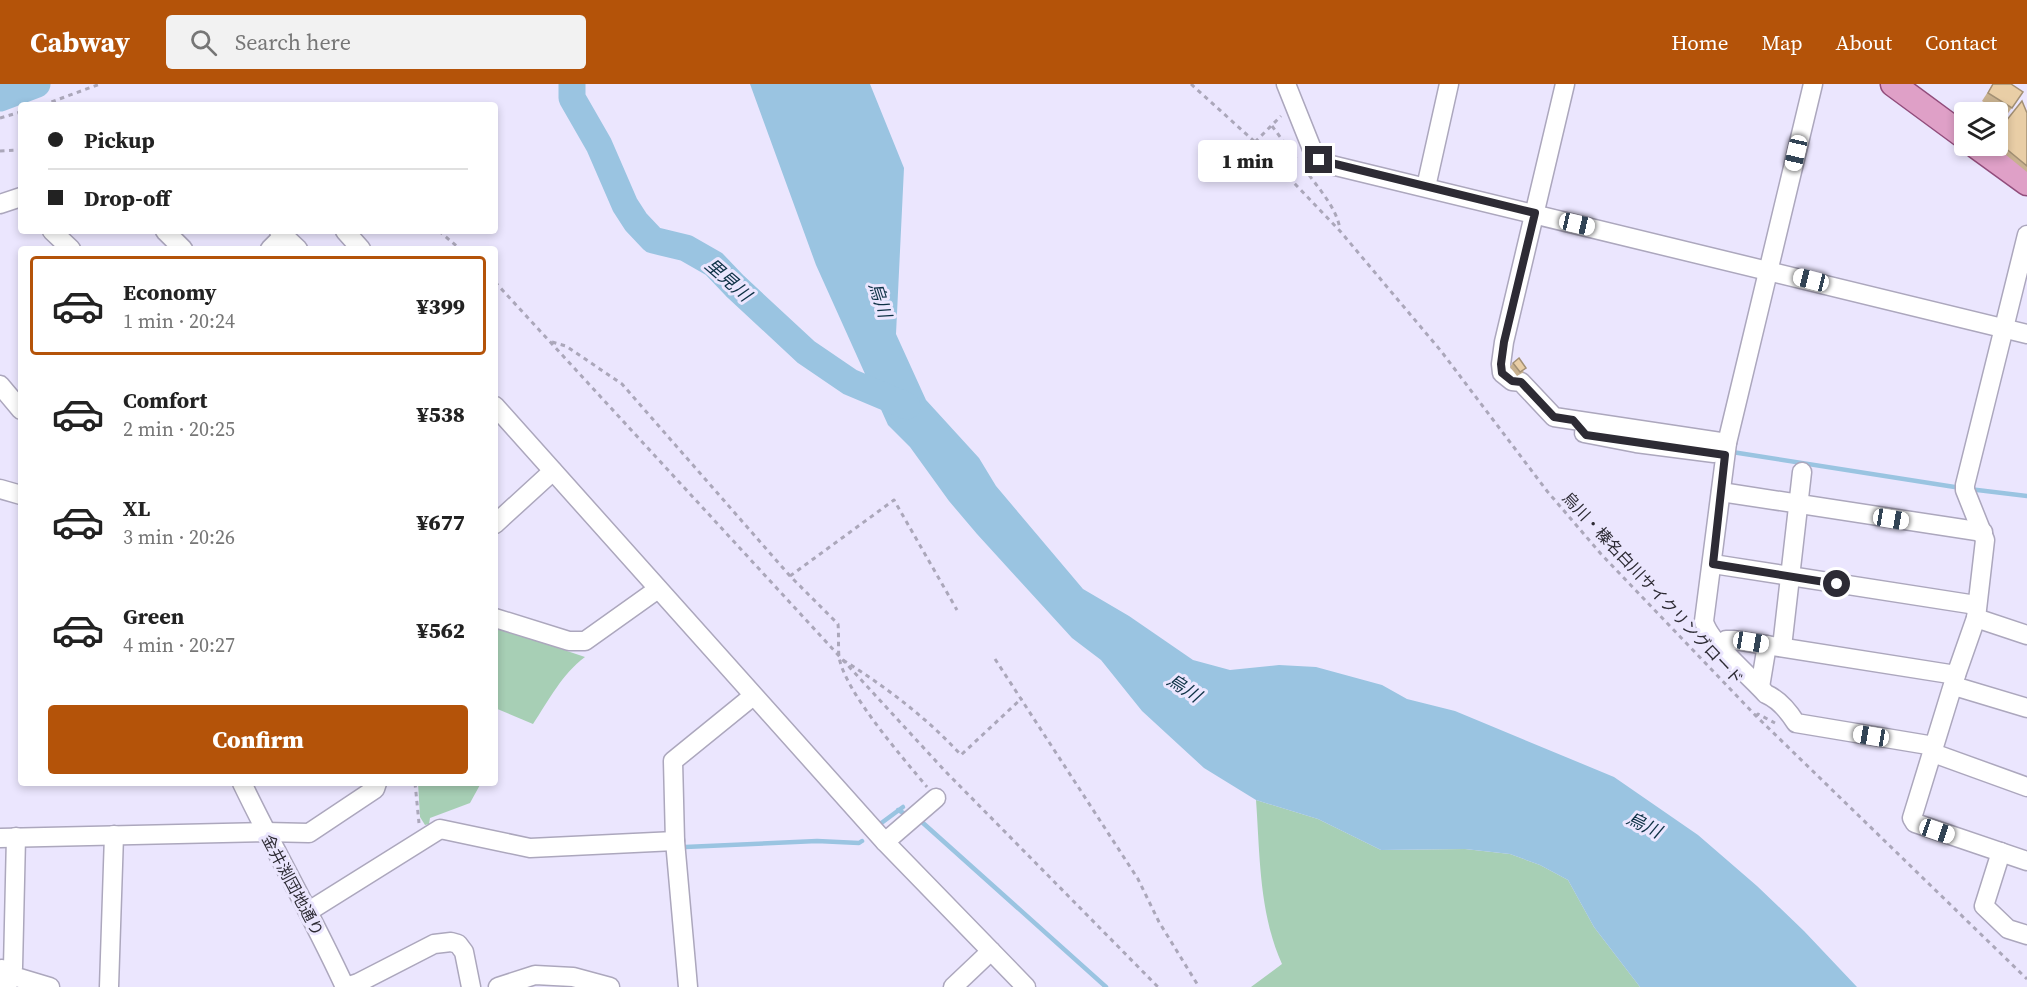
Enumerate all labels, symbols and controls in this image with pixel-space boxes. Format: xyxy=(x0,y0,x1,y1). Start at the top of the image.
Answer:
search box xyxy=(166,15,586,69)
text: Cabway xyxy=(30,23,130,61)
icon: search xyxy=(187,26,220,59)
text: Search here xyxy=(235,27,351,57)
text: Home xyxy=(1671,28,1729,57)
text: Map xyxy=(1762,28,1803,57)
text: About xyxy=(1836,28,1892,57)
text: Contact xyxy=(1925,28,1997,57)
map controls xyxy=(1954,102,2008,156)
button: layers xyxy=(1954,102,2008,156)
text: Pickup xyxy=(84,125,155,155)
car xyxy=(1783,133,1809,173)
callout: 1 min xyxy=(1199,139,1298,181)
route end xyxy=(1305,146,1332,173)
text: 1 min xyxy=(1221,147,1274,175)
text: Drop-off xyxy=(84,183,170,213)
car xyxy=(1557,211,1597,237)
water label: 里見川 xyxy=(700,252,758,308)
car xyxy=(1791,267,1831,293)
text: Economy xyxy=(123,277,217,307)
icon: car xyxy=(51,279,105,333)
water label: 烏川 xyxy=(863,279,899,323)
text: ¥399 xyxy=(417,291,465,321)
text: 1 min · 20:24 xyxy=(123,307,235,335)
text: Comfort xyxy=(123,385,207,415)
icon: car xyxy=(51,387,105,441)
text: ¥538 xyxy=(417,399,465,429)
text: 2 min · 20:25 xyxy=(123,415,235,443)
street label: 烏川・榛名白川サイクリングロード xyxy=(1558,487,1748,689)
text: XL xyxy=(123,493,150,523)
icon: car xyxy=(51,495,105,549)
text: ¥677 xyxy=(417,507,465,537)
car xyxy=(1872,507,1910,531)
text: 3 min · 20:26 xyxy=(123,523,235,551)
route start xyxy=(1823,570,1850,597)
text: Green xyxy=(123,601,184,631)
icon: car xyxy=(51,603,105,657)
text: ¥562 xyxy=(417,615,465,645)
car xyxy=(1732,630,1770,654)
text: 4 min · 20:27 xyxy=(123,631,235,659)
water label: 烏川 xyxy=(1162,667,1208,709)
button: Confirm xyxy=(48,705,468,774)
car xyxy=(1852,724,1890,748)
water label: 烏川 xyxy=(1623,805,1668,845)
car xyxy=(1917,817,1957,845)
street label: 金井渕団地通り xyxy=(257,830,329,940)

